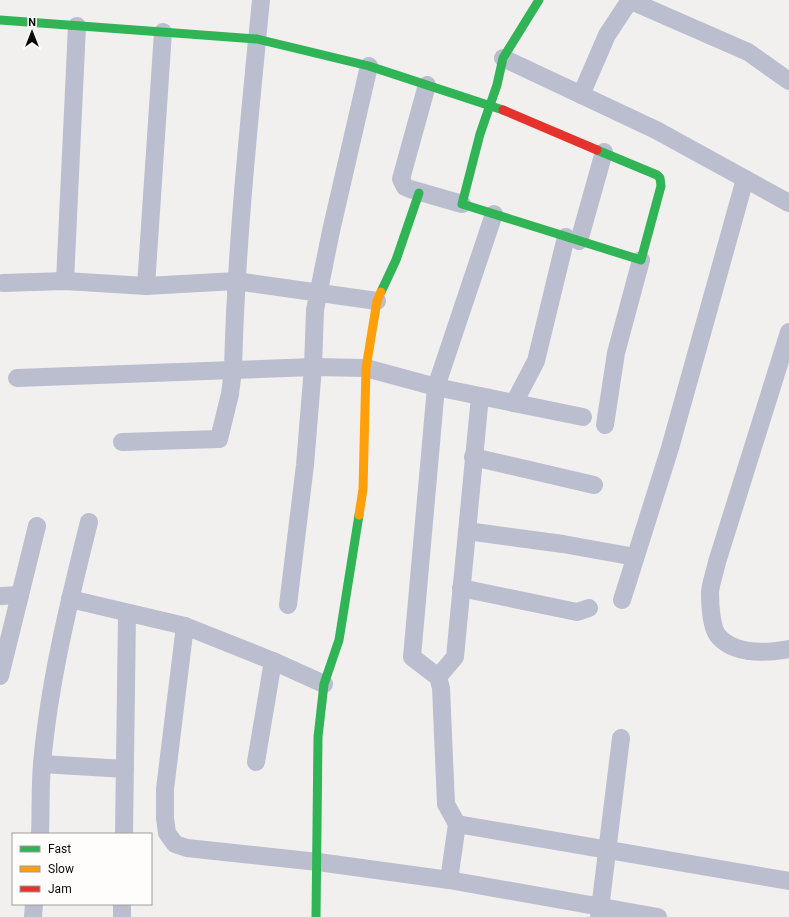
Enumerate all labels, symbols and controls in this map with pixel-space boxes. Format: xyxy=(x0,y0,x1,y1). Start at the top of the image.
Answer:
north arrow xyxy=(12,12,52,52)
text: N xyxy=(28,16,36,29)
legend xyxy=(12,833,152,905)
text: Fast xyxy=(48,842,71,856)
text: Slow xyxy=(48,862,74,876)
text: Jam xyxy=(48,882,72,896)

